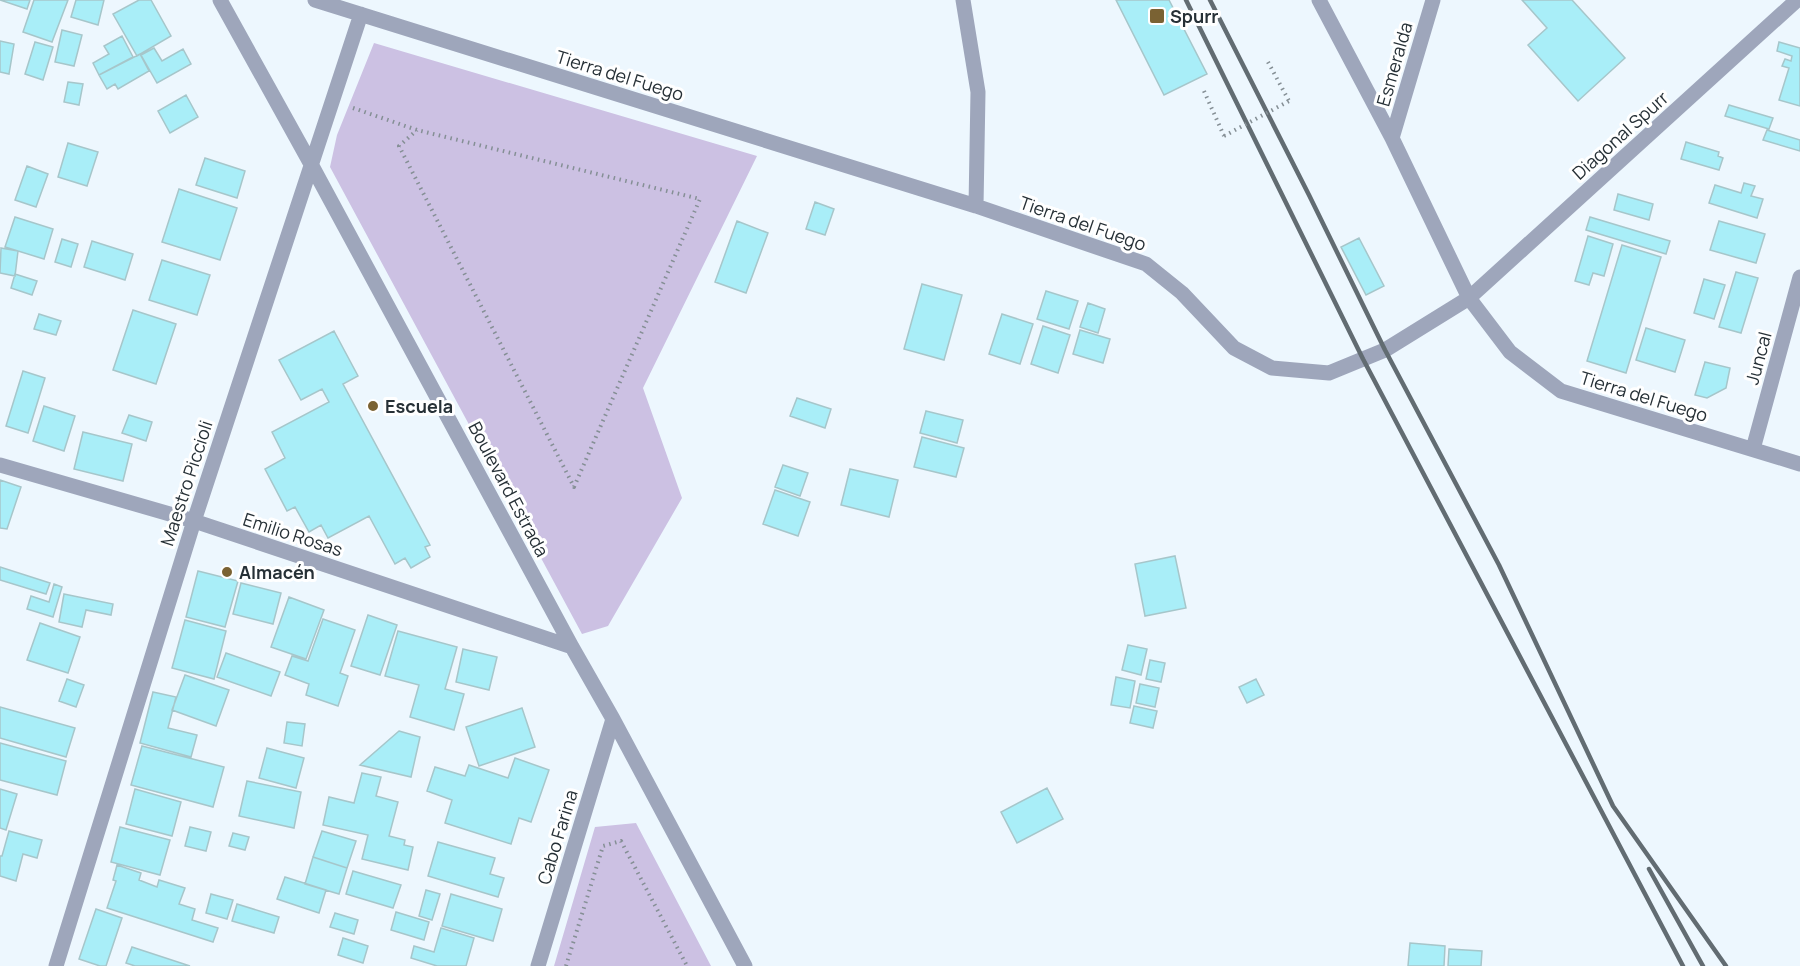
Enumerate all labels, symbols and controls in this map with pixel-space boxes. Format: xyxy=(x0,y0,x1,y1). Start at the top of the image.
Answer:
place label: Spurr xyxy=(1170,4,1219,28)
marker: Spurr xyxy=(1148,7,1166,25)
street label: Esmeralda xyxy=(1371,19,1417,109)
street label: Tierra del Fuego xyxy=(553,44,687,106)
street label: Diagonal Spurr xyxy=(1567,85,1674,185)
street label: Tierra del Fuego xyxy=(1017,190,1149,256)
street label: Juncal xyxy=(1739,329,1777,387)
street label: Tierra del Fuego xyxy=(1577,365,1711,427)
place label: Escuela xyxy=(385,394,453,418)
marker: Escuela xyxy=(366,399,380,413)
street label: Maestro Piccioli xyxy=(154,417,218,549)
street label: Boulevard Estrada xyxy=(463,417,555,561)
street label: Emilio Rosas xyxy=(240,507,346,561)
place label: Almacén xyxy=(239,560,315,584)
marker: Almacén xyxy=(220,565,234,579)
street label: Cabo Farina xyxy=(531,787,583,887)

